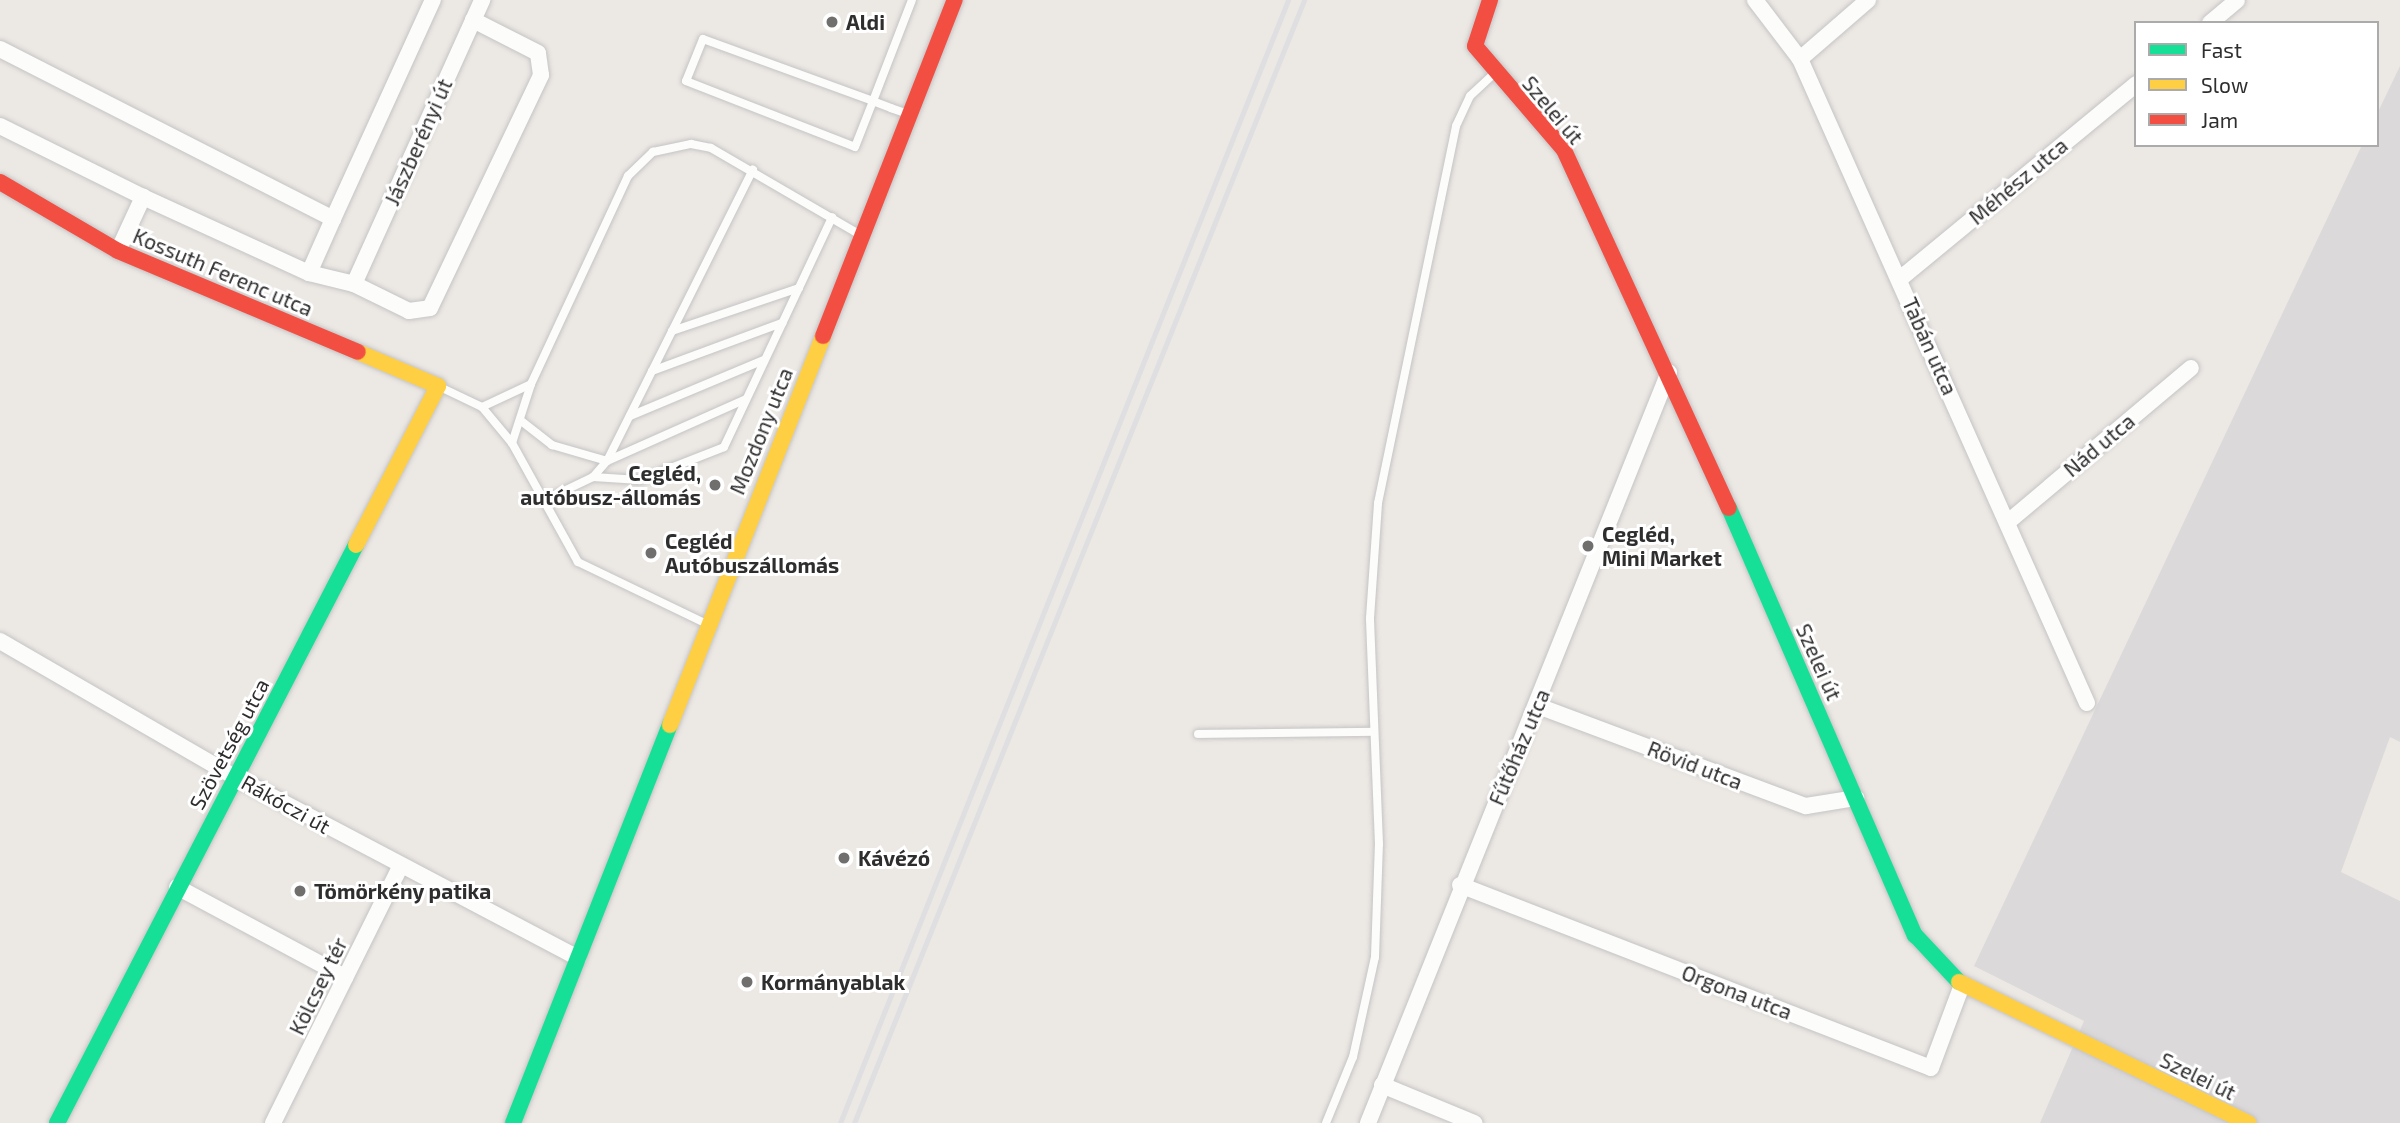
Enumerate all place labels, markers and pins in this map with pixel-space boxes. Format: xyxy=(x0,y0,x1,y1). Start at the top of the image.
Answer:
place label: Aldi xyxy=(846,9,885,35)
marker: Aldi xyxy=(824,14,840,30)
place label: Cegléd, autóbusz-állomás xyxy=(520,460,701,510)
marker: Cegléd, autóbusz-állomás xyxy=(707,477,723,493)
place label: Cegléd, Mini Market xyxy=(1602,521,1722,571)
place label: Cegléd Autóbuszállomás xyxy=(665,528,839,578)
marker: Cegléd, Mini Market xyxy=(1580,538,1596,554)
marker: Cegléd Autóbuszállomás xyxy=(643,545,659,561)
place label: Kávézó xyxy=(858,845,930,871)
marker: Kávézó xyxy=(836,850,852,866)
place label: Tömörkény patika xyxy=(314,878,492,904)
marker: Tömörkény patika xyxy=(292,883,308,899)
place label: Kormányablak xyxy=(761,969,905,995)
marker: Kormányablak xyxy=(739,974,755,990)

